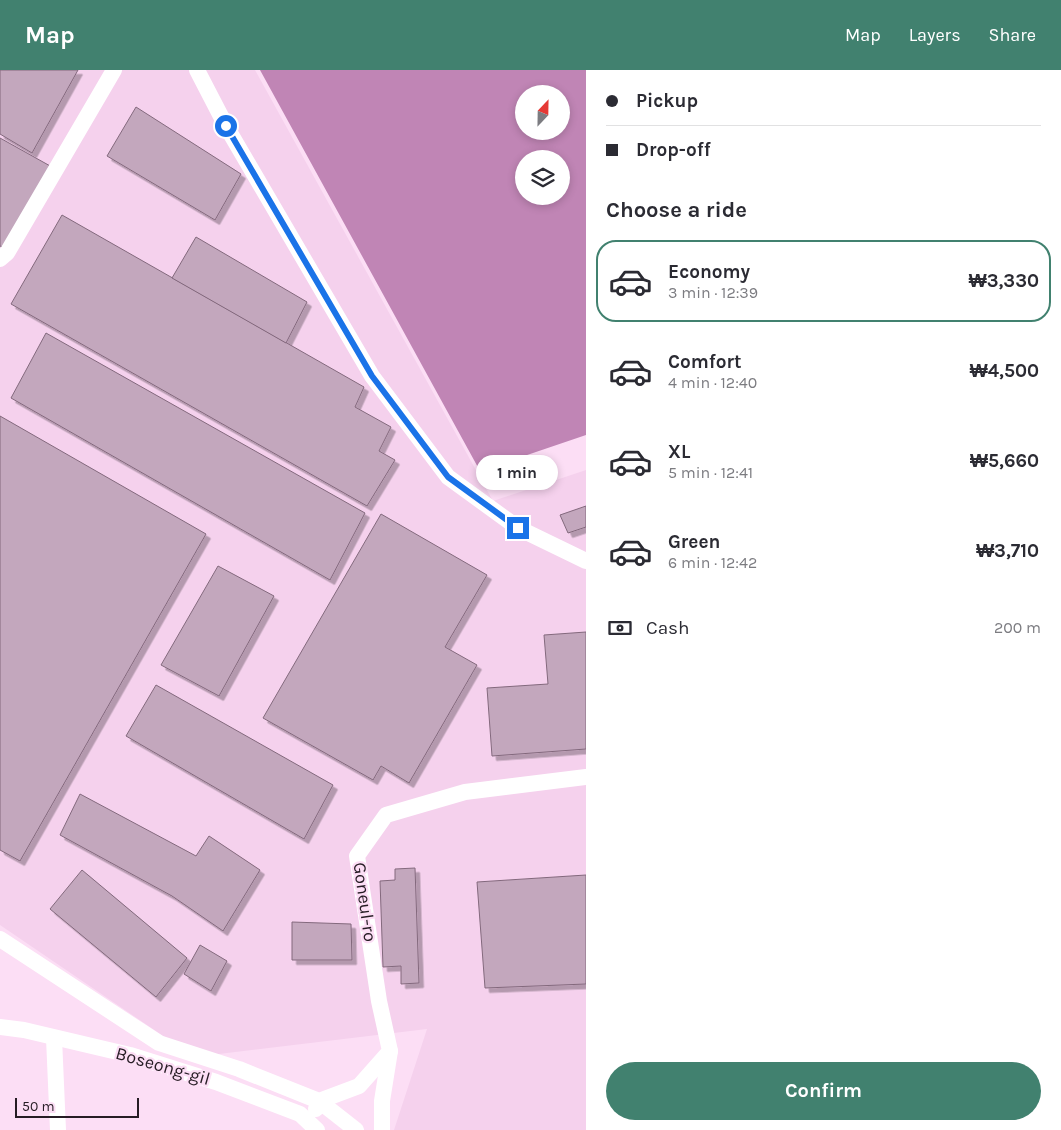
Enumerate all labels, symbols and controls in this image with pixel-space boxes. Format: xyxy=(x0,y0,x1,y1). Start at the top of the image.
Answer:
text: Map xyxy=(25,21,75,49)
text: Map xyxy=(845,24,881,46)
text: Layers xyxy=(909,24,961,46)
text: Share xyxy=(989,24,1036,46)
north arrow xyxy=(515,85,570,140)
map controls xyxy=(515,85,570,205)
text: Pickup xyxy=(636,90,698,112)
route start xyxy=(215,115,237,137)
text: Drop-off xyxy=(636,139,711,161)
button: layers xyxy=(515,150,570,205)
text: Choose a ride xyxy=(606,197,747,223)
icon: car xyxy=(608,259,653,304)
text: Economy xyxy=(668,261,750,283)
text: ₩3,330 xyxy=(969,270,1039,292)
text: 3 min · 12:39 xyxy=(668,283,758,302)
icon: car xyxy=(608,349,653,394)
text: Comfort xyxy=(668,351,742,373)
text: ₩4,500 xyxy=(970,360,1039,382)
text: 4 min · 12:40 xyxy=(668,373,757,392)
icon: car xyxy=(608,439,653,484)
text: XL xyxy=(668,441,690,463)
text: ₩5,660 xyxy=(970,450,1039,472)
callout: 1 min xyxy=(477,456,559,490)
text: 1 min xyxy=(497,463,537,482)
text: 5 min · 12:41 xyxy=(668,463,753,482)
route end xyxy=(507,517,529,539)
icon: car xyxy=(608,529,653,574)
text: Green xyxy=(668,531,720,553)
text: ₩3,710 xyxy=(976,540,1039,562)
text: 6 min · 12:42 xyxy=(668,553,757,572)
icon: cash xyxy=(606,614,634,642)
text: Cash xyxy=(646,617,690,639)
text: 200 m xyxy=(994,618,1041,637)
street label: Goneul-ro xyxy=(349,861,381,943)
street label: Boseong-gil xyxy=(113,1042,213,1090)
button: Confirm xyxy=(606,1062,1041,1120)
scale bar xyxy=(15,1095,139,1118)
text: 50 m xyxy=(22,1098,55,1115)

